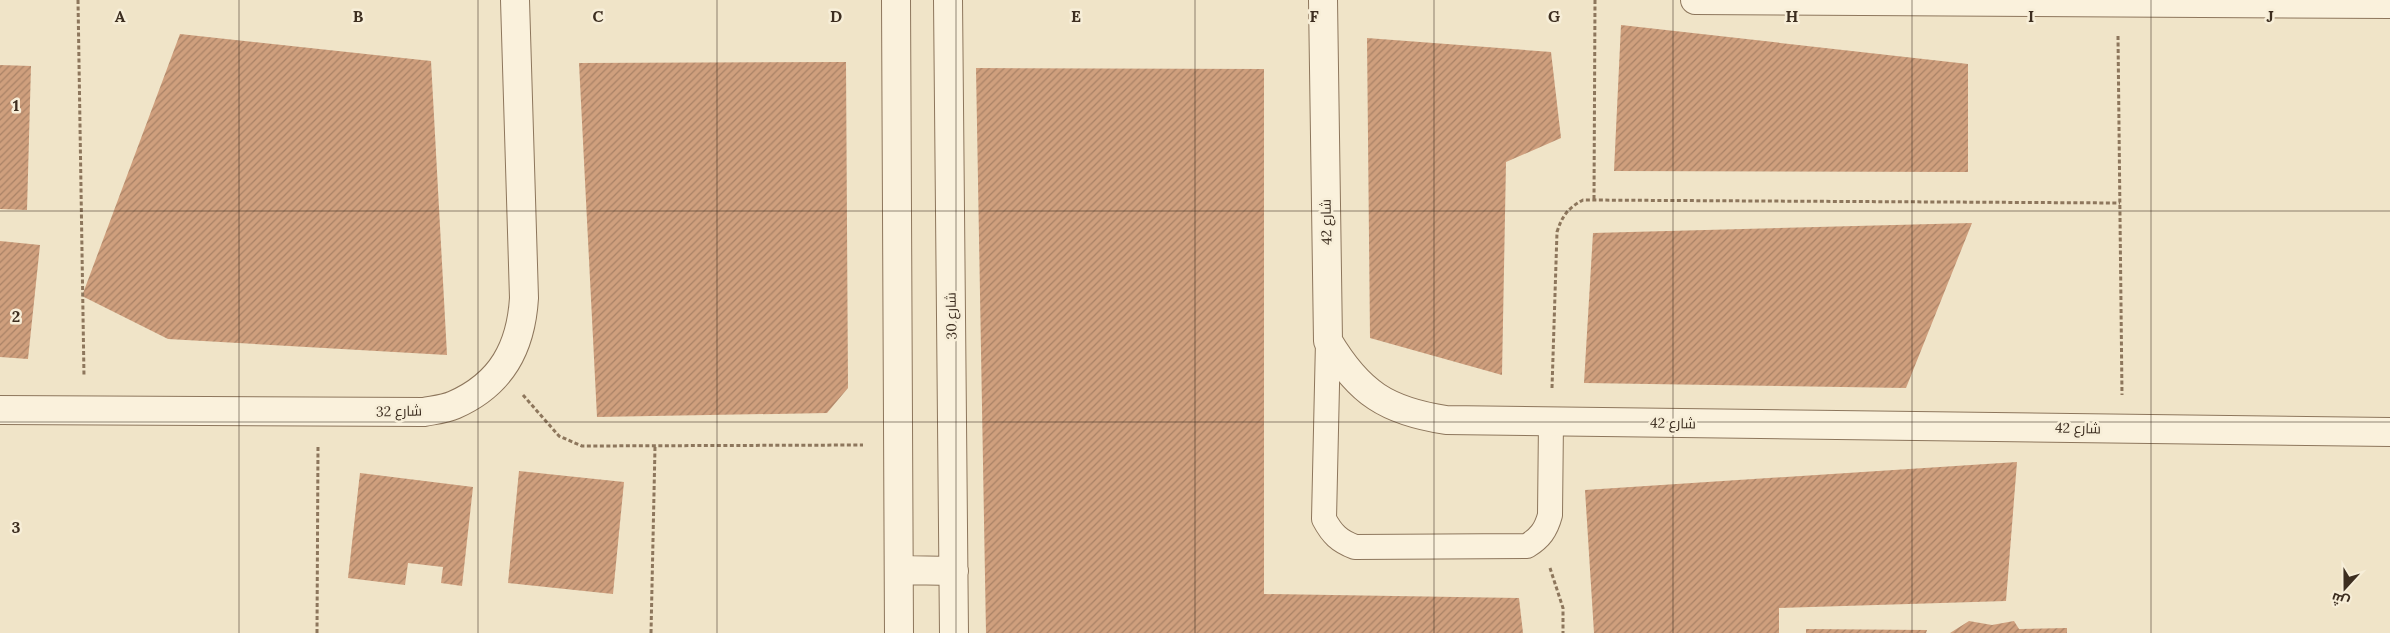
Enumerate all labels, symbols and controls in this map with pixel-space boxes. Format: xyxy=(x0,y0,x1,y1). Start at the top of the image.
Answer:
text: A xyxy=(115,6,126,26)
text: B xyxy=(353,6,364,26)
text: C xyxy=(592,6,604,26)
text: D xyxy=(830,6,842,26)
text: E xyxy=(1071,6,1081,26)
text: F xyxy=(1309,6,1319,26)
text: G xyxy=(1548,6,1560,26)
text: H xyxy=(1786,6,1799,26)
text: I xyxy=(2028,6,2034,26)
text: J xyxy=(2266,6,2274,26)
text: 1 xyxy=(13,95,19,115)
street label: شارع 42 xyxy=(1317,199,1335,245)
street label: شارع 30 xyxy=(942,292,960,340)
text: 2 xyxy=(12,306,20,326)
street label: شارع 32 xyxy=(376,402,422,420)
street label: شارع 42 xyxy=(1650,414,1696,432)
street label: شارع 42 xyxy=(2055,419,2101,437)
text: 3 xyxy=(12,517,21,537)
north arrow xyxy=(2320,563,2370,613)
text: ش xyxy=(2329,589,2352,612)

